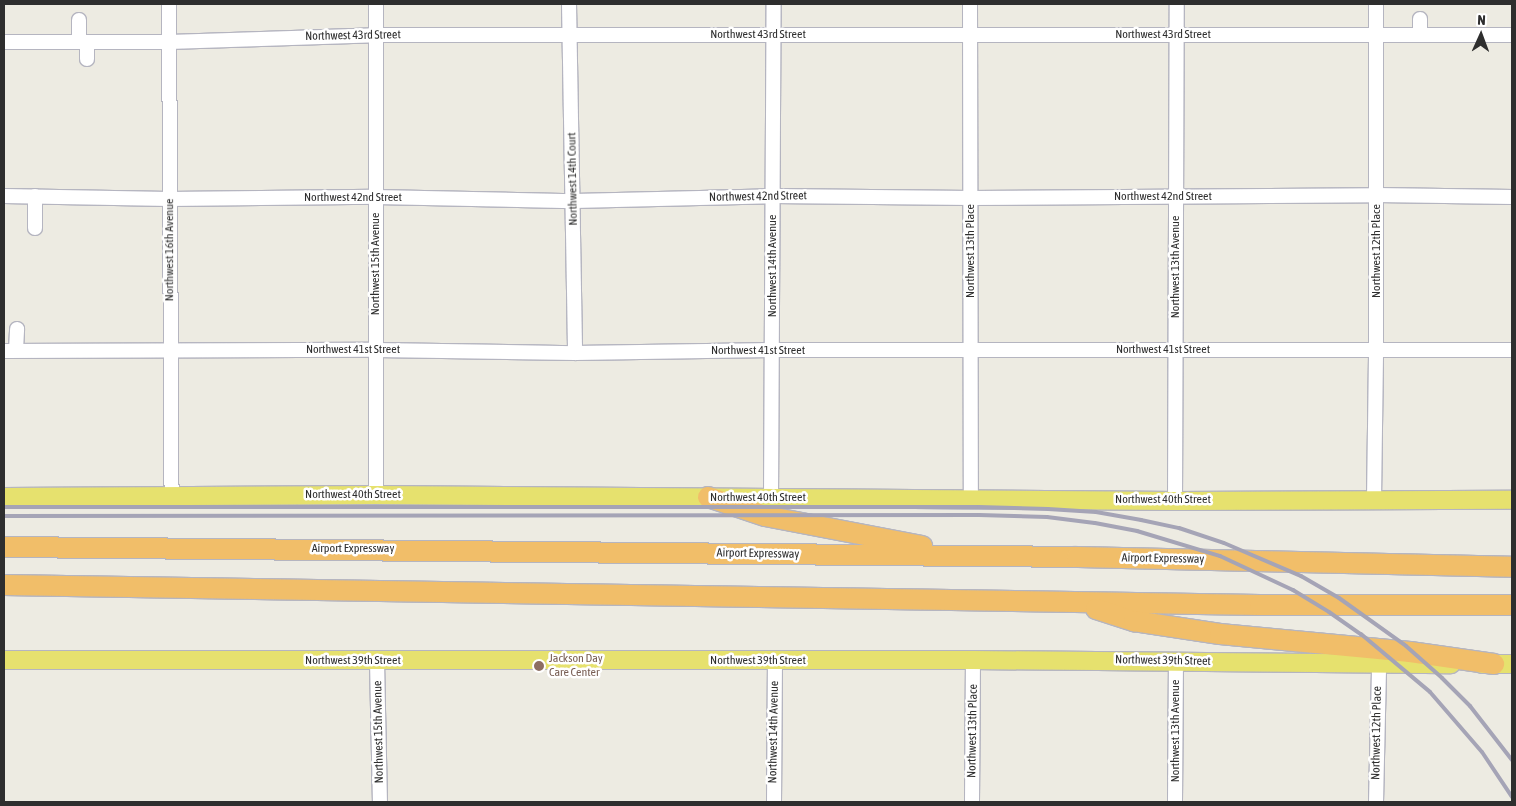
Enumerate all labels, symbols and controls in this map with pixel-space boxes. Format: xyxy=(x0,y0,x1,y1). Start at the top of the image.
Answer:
north arrow xyxy=(1456,10,1506,60)
text: N xyxy=(1477,12,1486,28)
street label: Northwest 43rd Street xyxy=(305,28,401,44)
street label: Northwest 43rd Street xyxy=(710,28,806,42)
street label: Northwest 43rd Street xyxy=(1115,28,1211,42)
street label: Northwest 14th Court xyxy=(565,132,581,226)
street label: Northwest 42nd Street xyxy=(709,189,807,205)
street label: Northwest 42nd Street xyxy=(1114,190,1212,204)
street label: Northwest 42nd Street xyxy=(304,191,402,205)
street label: Northwest 16th Avenue xyxy=(163,199,177,301)
street label: Northwest 13th Place xyxy=(964,204,978,298)
street label: Northwest 12th Place xyxy=(1370,204,1384,298)
street label: Northwest 15th Avenue xyxy=(369,213,383,315)
street label: Northwest 14th Avenue xyxy=(766,215,780,317)
street label: Northwest 13th Avenue xyxy=(1169,216,1183,318)
street label: Northwest 41st Street xyxy=(306,343,400,357)
street label: Northwest 41st Street xyxy=(1116,343,1210,357)
street label: Northwest 41st Street xyxy=(711,344,805,358)
street label: Northwest 40th Street xyxy=(305,488,401,502)
street label: Northwest 40th Street xyxy=(710,491,806,505)
street label: Northwest 40th Street xyxy=(1115,493,1211,507)
street label: Airport Expressway xyxy=(312,542,394,556)
street label: Airport Expressway xyxy=(717,546,799,562)
street label: Airport Expressway xyxy=(1122,551,1204,567)
place label: Jackson Day Care Center xyxy=(549,652,603,680)
street label: Northwest 39th Street xyxy=(1115,653,1211,669)
street label: Northwest 39th Street xyxy=(305,654,401,668)
street label: Northwest 39th Street xyxy=(710,654,806,668)
marker: Jackson Day Care Center xyxy=(533,660,545,672)
street label: Northwest 13th Avenue xyxy=(1169,680,1183,782)
street label: Northwest 15th Avenue xyxy=(371,681,387,783)
street label: Northwest 14th Avenue xyxy=(766,681,782,783)
street label: Northwest 13th Place xyxy=(965,684,981,778)
street label: Northwest 12th Place xyxy=(1369,686,1385,780)

